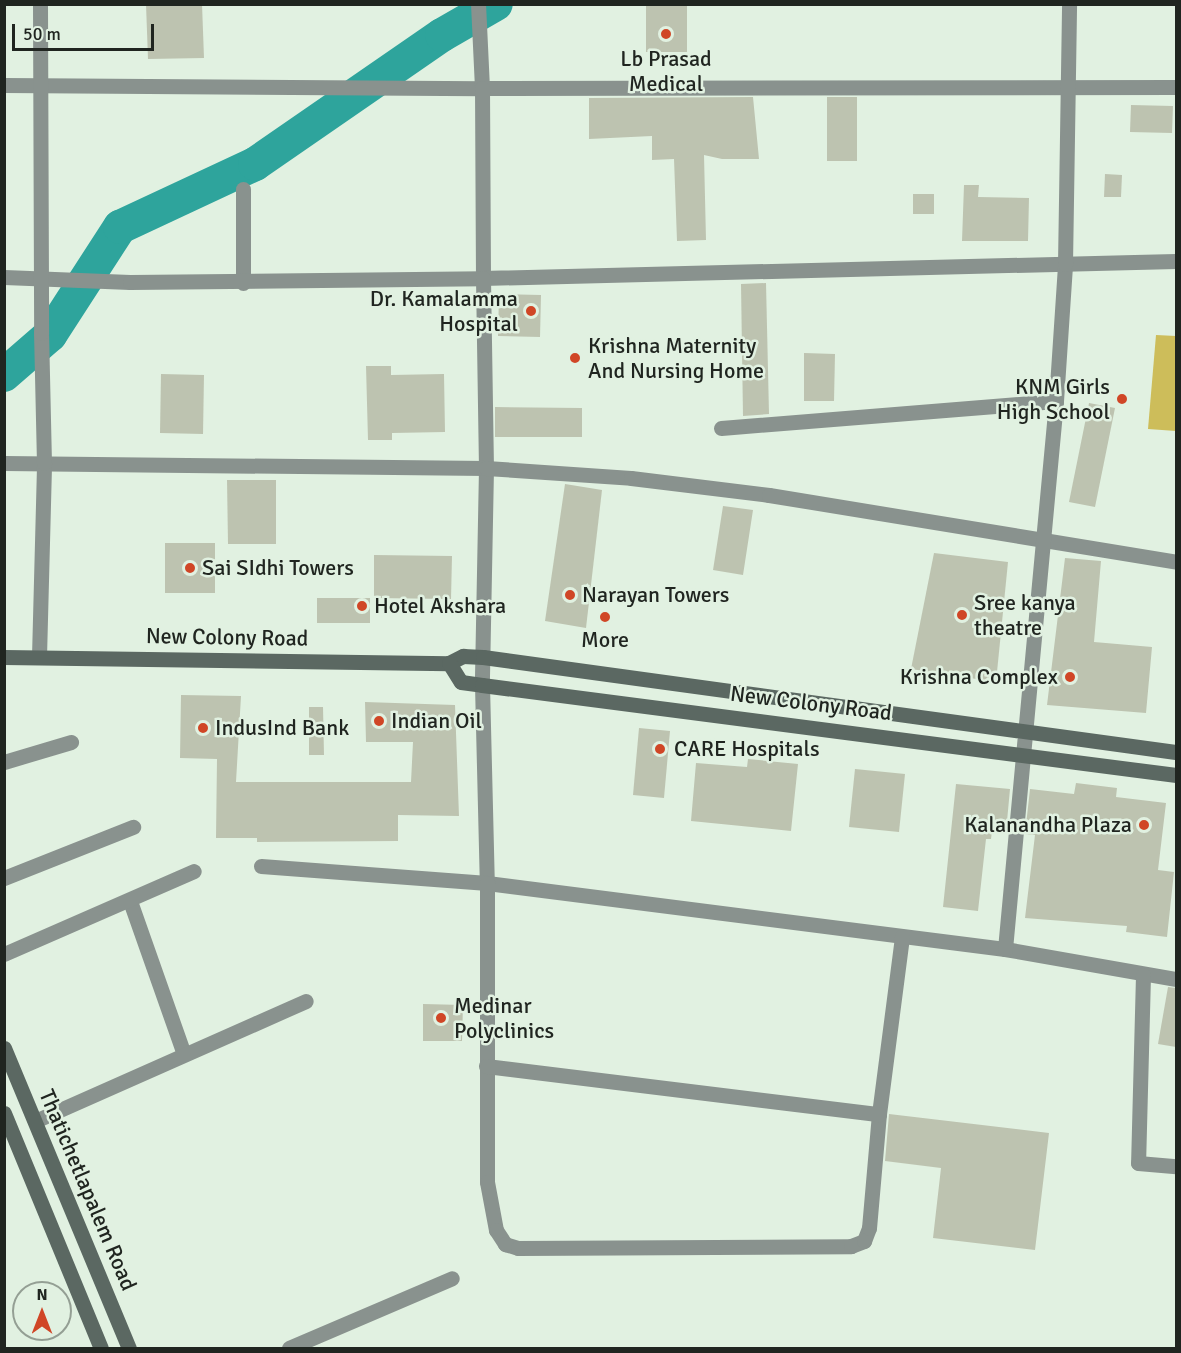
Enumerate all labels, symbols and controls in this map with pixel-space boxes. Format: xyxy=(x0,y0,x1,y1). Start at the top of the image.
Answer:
scale bar xyxy=(15,12,158,50)
text: 50 m xyxy=(23,23,61,45)
marker: Lb Prasad Medical xyxy=(657,25,675,43)
place label: Lb Prasad Medical xyxy=(620,45,712,96)
place label: Dr. Kamalamma Hospital xyxy=(370,285,518,336)
marker: Dr. Kamalamma Hospital xyxy=(522,302,540,320)
place label: Krishna Maternity And Nursing Home xyxy=(588,332,764,384)
marker: Krishna Maternity And Nursing Home xyxy=(566,349,584,367)
place label: KNM Girls High School xyxy=(997,373,1110,424)
marker: KNM Girls High School xyxy=(1115,392,1129,406)
place label: Sai SIdhi Towers xyxy=(202,555,354,581)
marker: Sai SIdhi Towers xyxy=(183,561,197,575)
place label: Narayan Towers xyxy=(582,582,729,608)
marker: Narayan Towers xyxy=(563,588,577,602)
place label: Sree kanya theatre xyxy=(974,589,1076,640)
place label: Hotel Akshara xyxy=(374,593,506,619)
marker: Hotel Akshara xyxy=(355,599,369,613)
marker: Sree kanya theatre xyxy=(955,608,969,622)
marker: More xyxy=(598,610,612,624)
street label: New Colony Road xyxy=(146,622,308,652)
place label: More xyxy=(581,627,629,653)
place label: Krishna Complex xyxy=(900,664,1058,690)
marker: Krishna Complex xyxy=(1063,670,1077,684)
street label: New Colony Road xyxy=(729,680,893,726)
place label: Indian Oil xyxy=(391,708,482,734)
marker: Indian Oil xyxy=(372,714,386,728)
place label: IndusInd Bank xyxy=(215,715,349,741)
marker: IndusInd Bank xyxy=(196,721,210,735)
place label: CARE Hospitals xyxy=(674,736,820,762)
marker: CARE Hospitals xyxy=(651,740,669,758)
place label: Kalanandha Plaza xyxy=(964,812,1132,838)
marker: Kalanandha Plaza xyxy=(1137,818,1151,832)
place label: Medinar Polyclinics xyxy=(454,992,554,1044)
marker: Medinar Polyclinics xyxy=(432,1009,450,1027)
street label: Thatichetlapalem Road xyxy=(34,1086,142,1294)
north arrow xyxy=(12,1281,72,1341)
text: N xyxy=(36,1285,48,1305)

